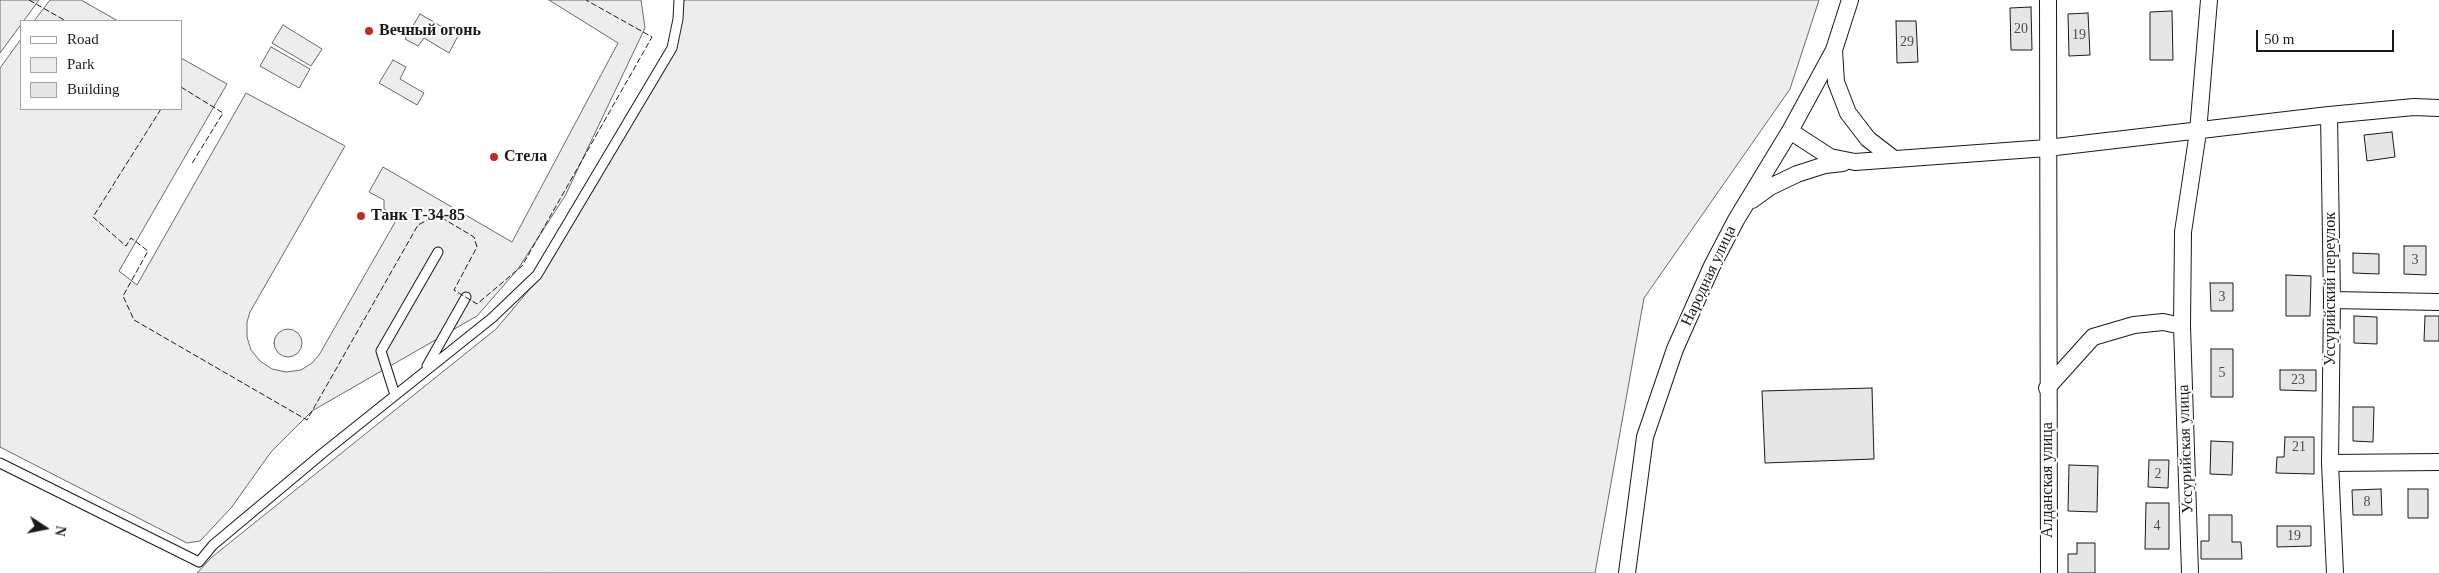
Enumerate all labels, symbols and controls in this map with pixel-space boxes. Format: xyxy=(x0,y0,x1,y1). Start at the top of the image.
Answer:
legend xyxy=(20,20,182,110)
scale bar xyxy=(2259,20,2396,52)
place label: Вечный огонь xyxy=(379,21,481,41)
house number: 20 xyxy=(2014,21,2028,37)
marker: Вечный огонь xyxy=(363,25,375,37)
house number: 19 xyxy=(2072,27,2086,43)
text: Road xyxy=(67,31,99,47)
text: 50 m xyxy=(2264,31,2294,47)
house number: 29 xyxy=(1900,34,1914,50)
text: Park xyxy=(67,56,95,72)
text: Building xyxy=(67,81,120,97)
place label: Стела xyxy=(504,147,547,167)
marker: Стела xyxy=(488,151,500,163)
place label: Танк Т-34-85 xyxy=(371,206,465,226)
marker: Танк Т-34-85 xyxy=(355,210,367,222)
street label: Уссурийский переулок xyxy=(2321,212,2341,366)
street label: Народная улица xyxy=(1677,223,1741,329)
house number: 3 xyxy=(2412,252,2418,268)
house number: 3 xyxy=(2218,289,2226,305)
house number: 5 xyxy=(2218,365,2226,381)
house number: 23 xyxy=(2291,372,2305,388)
street label: Уссурийская улица xyxy=(2174,384,2198,514)
street label: Алданская улица xyxy=(2038,422,2058,538)
house number: 21 xyxy=(2292,439,2306,455)
house number: 2 xyxy=(2154,466,2162,482)
house number: 8 xyxy=(2364,494,2370,510)
north arrow xyxy=(20,503,70,553)
house number: 4 xyxy=(2154,518,2160,534)
text: N xyxy=(52,525,69,537)
house number: 19 xyxy=(2287,528,2301,544)

